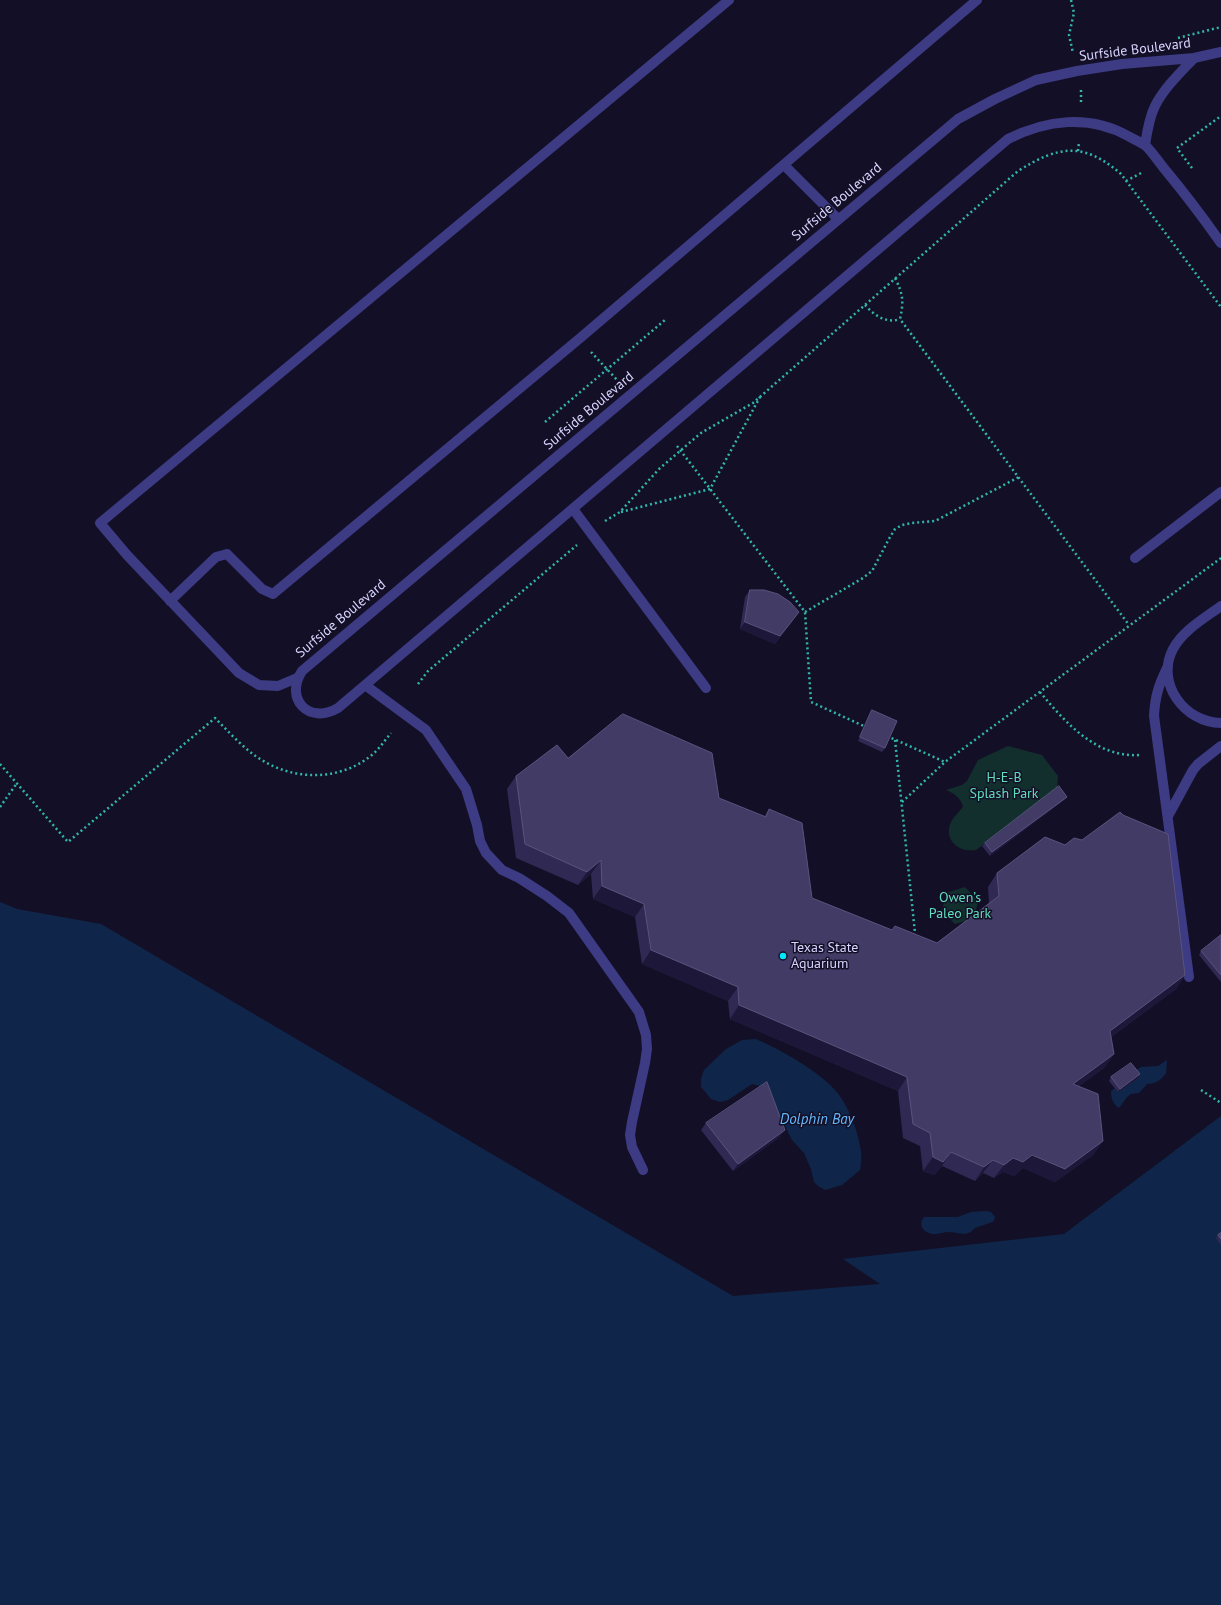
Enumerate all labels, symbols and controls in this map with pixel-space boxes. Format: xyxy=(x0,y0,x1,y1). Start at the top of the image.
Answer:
street label: Surfside Boulevard xyxy=(1078,35,1192,65)
street label: Surfside Boulevard xyxy=(789,159,885,245)
street label: Surfside Boulevard xyxy=(541,368,637,454)
street label: Surfside Boulevard xyxy=(293,576,389,662)
park label: H-E-B Splash Park xyxy=(969,770,1039,802)
park label: Owen’s Paleo Park xyxy=(929,890,991,922)
place label: Texas State Aquarium xyxy=(791,940,858,972)
marker: Texas State Aquarium xyxy=(778,951,788,961)
water label: Dolphin Bay xyxy=(780,1111,854,1129)

